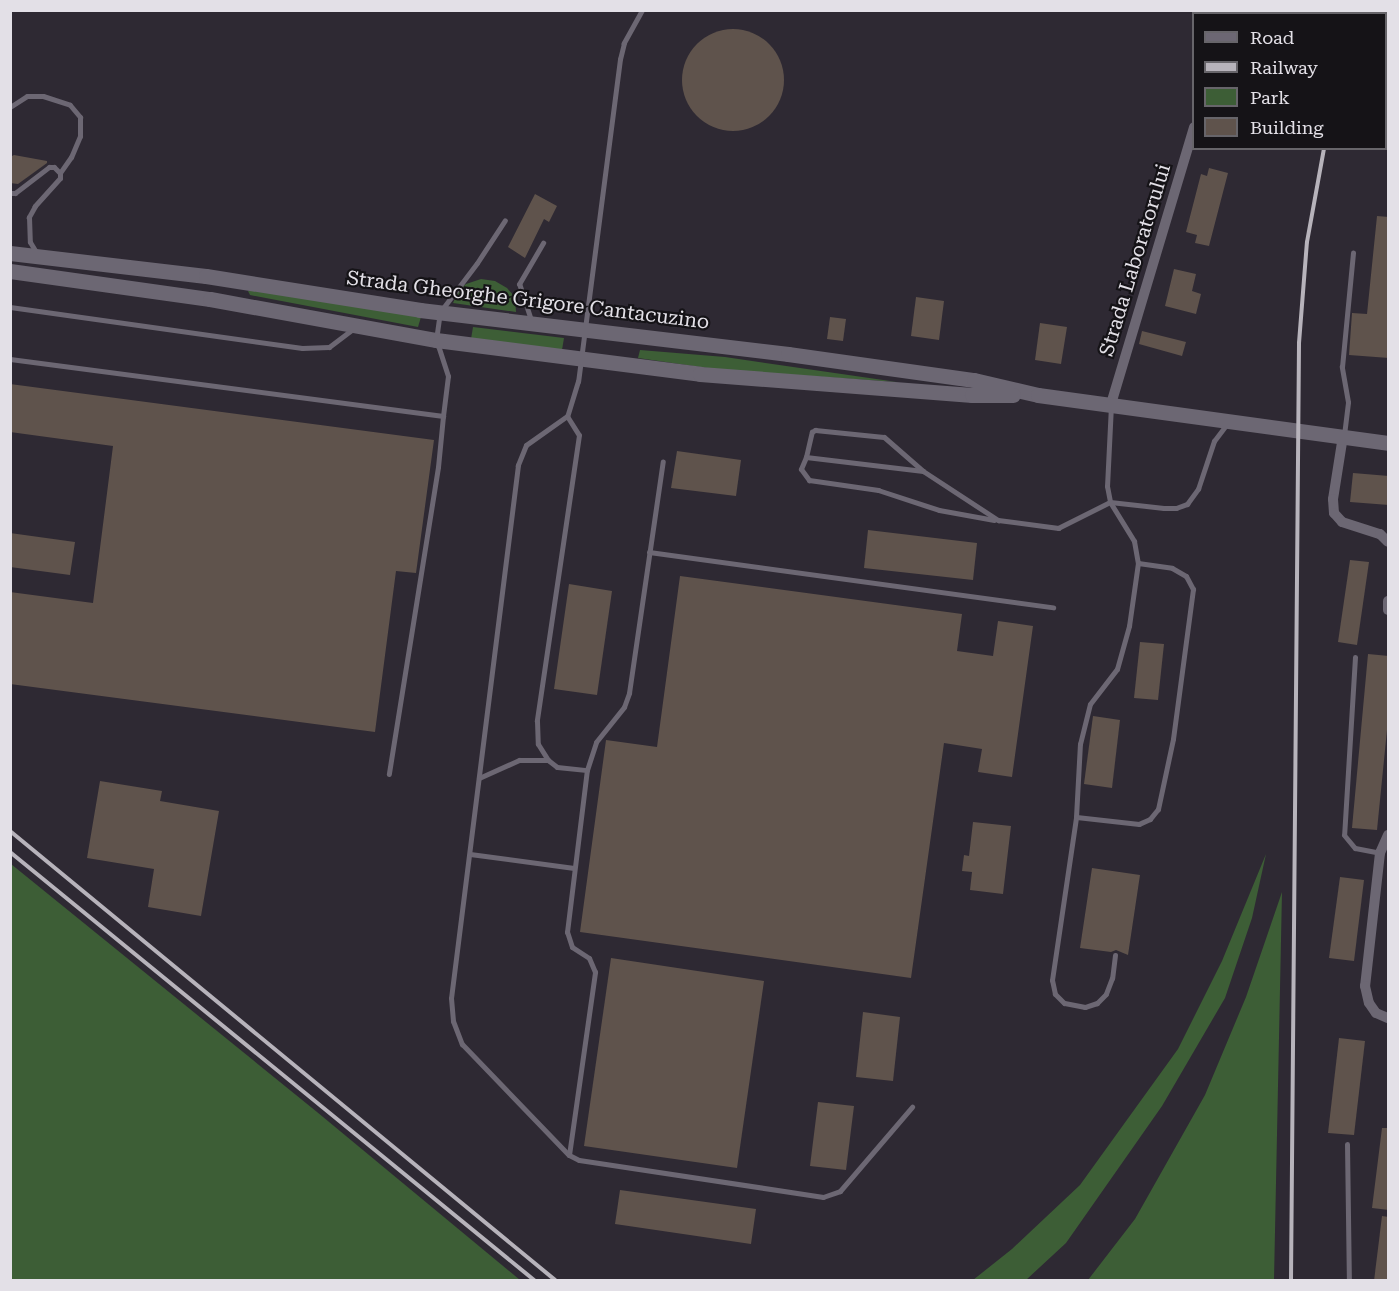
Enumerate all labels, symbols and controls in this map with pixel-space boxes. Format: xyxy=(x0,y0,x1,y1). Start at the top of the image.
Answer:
legend xyxy=(1192,12,1387,150)
text: Road xyxy=(1250,27,1294,48)
text: Railway xyxy=(1250,57,1318,78)
text: Park xyxy=(1250,87,1290,108)
text: Building xyxy=(1250,117,1324,138)
street label: Strada Laboratorului xyxy=(1094,161,1176,359)
street label: Strada Gheorghe Grigore Cantacuzino xyxy=(345,266,711,334)

